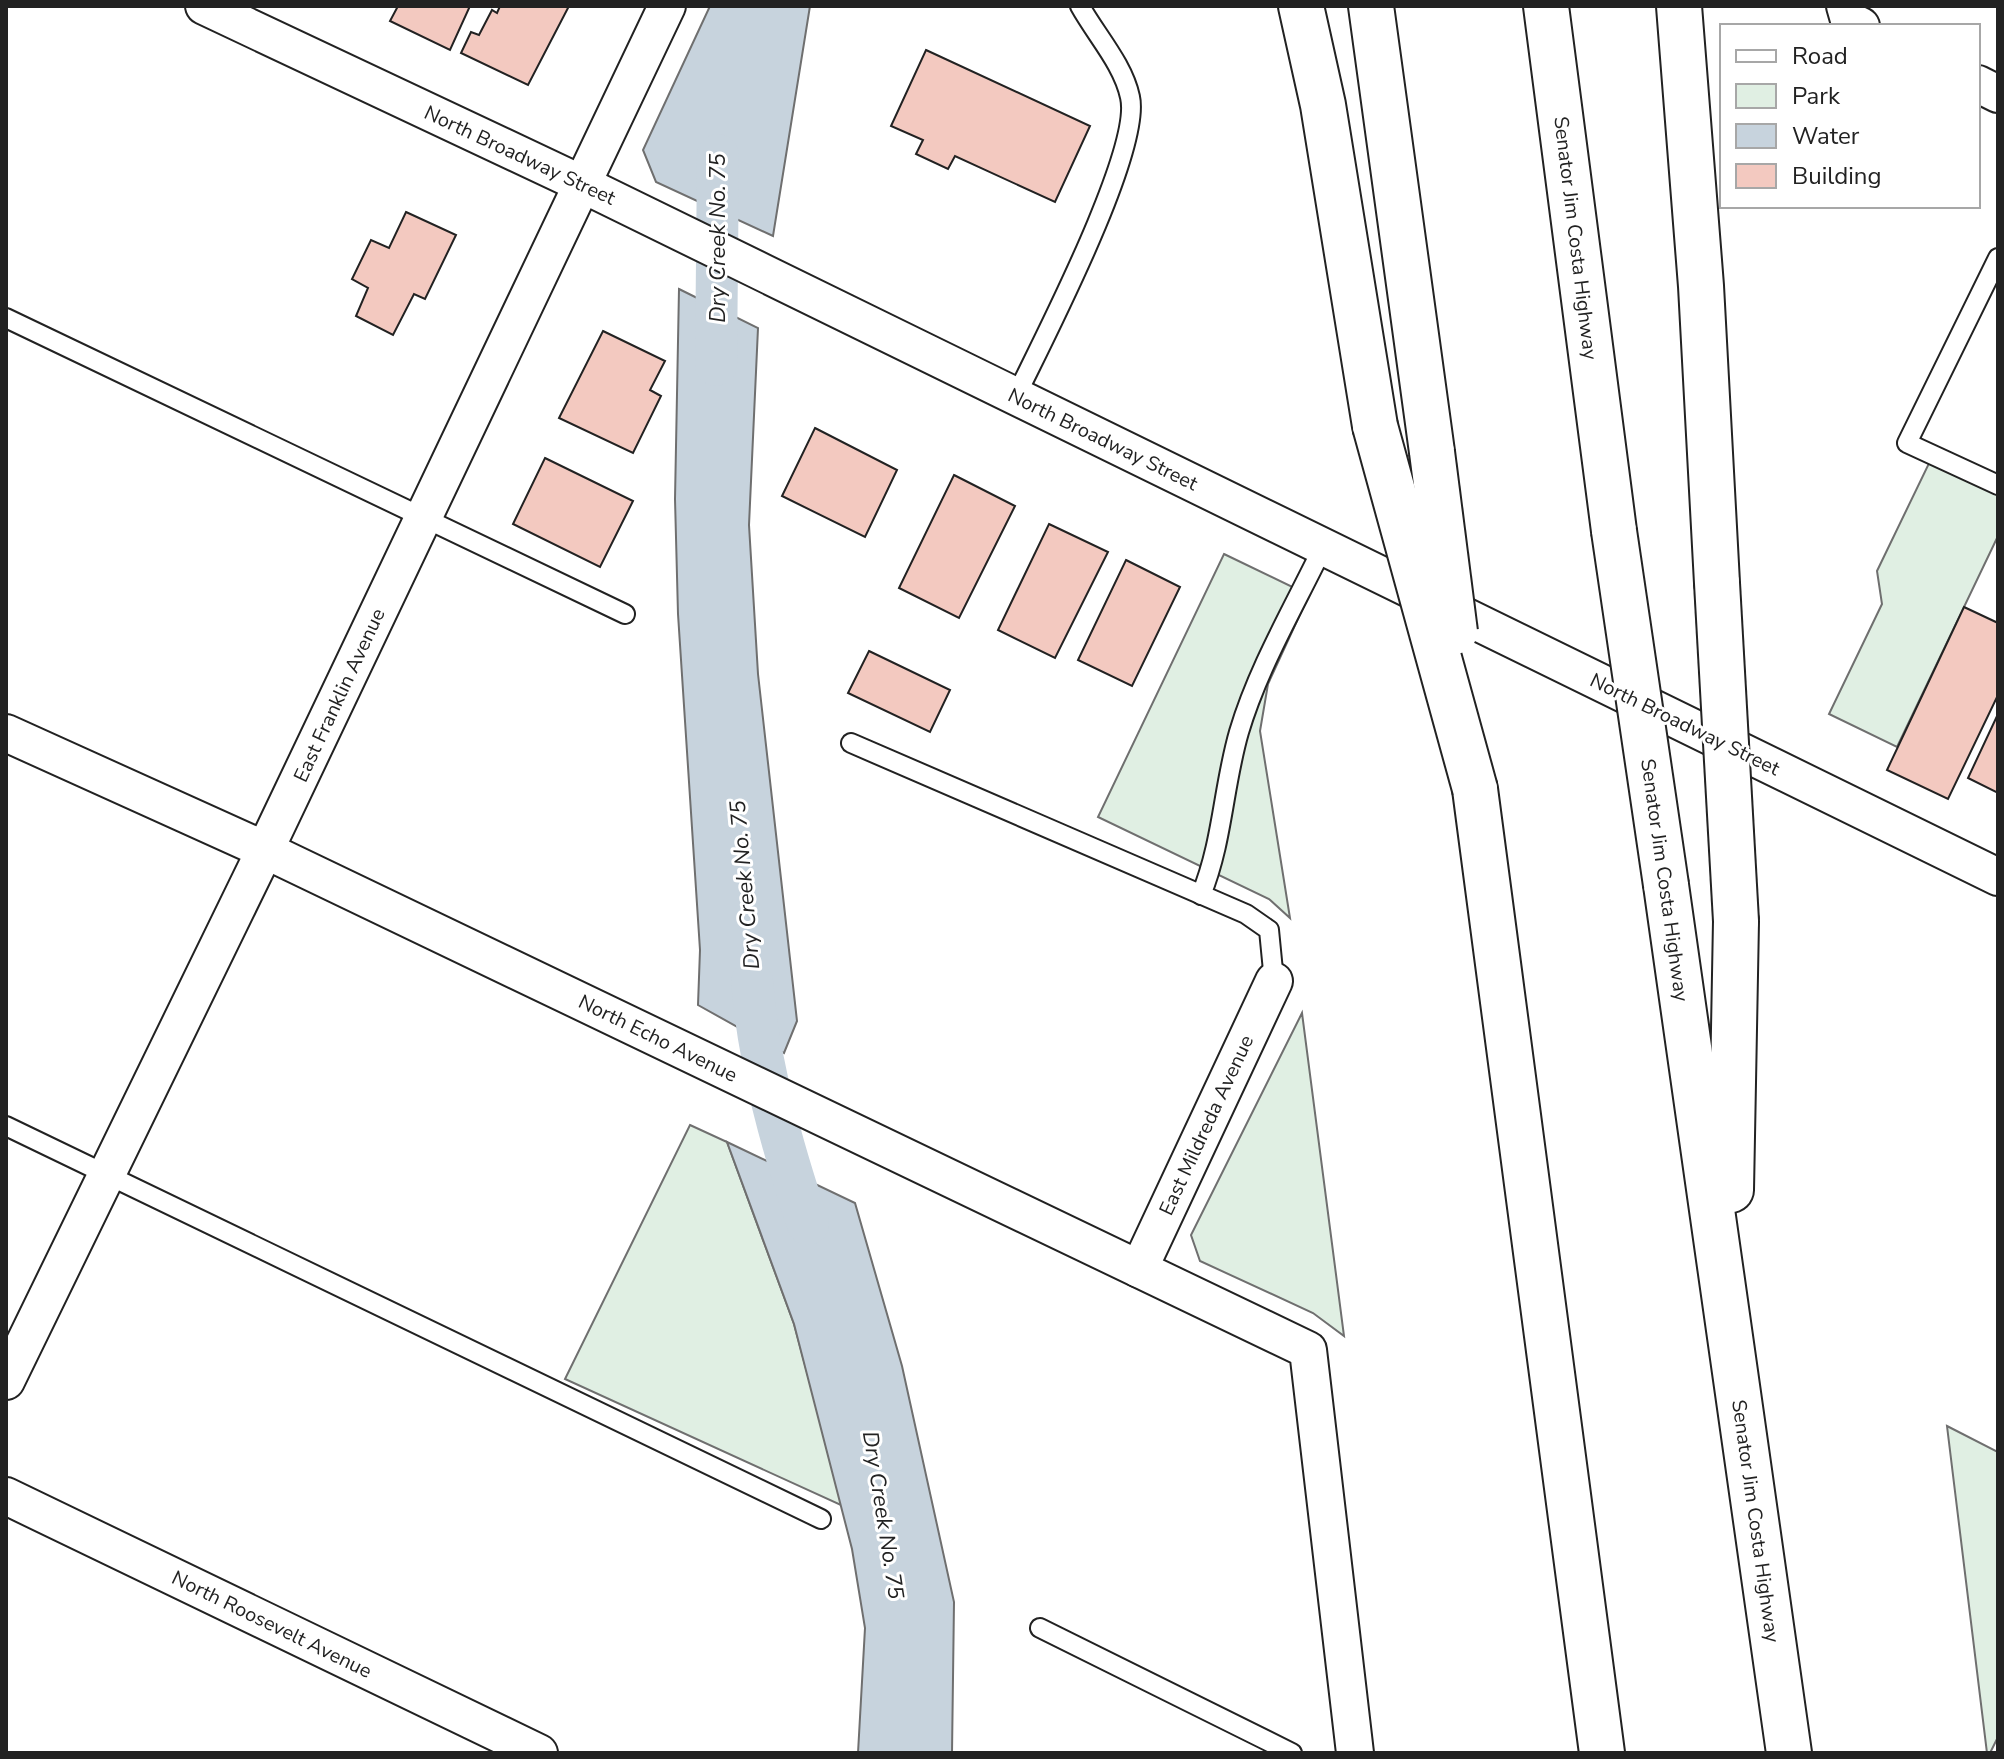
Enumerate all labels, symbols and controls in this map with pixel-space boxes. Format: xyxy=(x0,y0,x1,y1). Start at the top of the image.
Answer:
legend xyxy=(1720,24,1980,208)
text: Road xyxy=(1792,40,1848,72)
text: Park xyxy=(1792,80,1841,112)
street label: North Broadway Street xyxy=(420,99,621,212)
street label: Senator Jim Costa Highway xyxy=(1547,115,1604,362)
text: Water xyxy=(1792,120,1860,152)
water label: Dry Creek No. 75 xyxy=(703,153,733,323)
text: Building xyxy=(1792,160,1882,192)
street label: North Broadway Street xyxy=(1003,382,1203,498)
street label: East Franklin Avenue xyxy=(287,604,392,786)
street label: North Broadway Street xyxy=(1585,667,1785,783)
street label: Senator Jim Costa Highway xyxy=(1634,757,1695,1004)
water label: Dry Creek No. 75 xyxy=(723,799,767,971)
street label: North Echo Avenue xyxy=(574,988,742,1089)
street label: East Mildreda Avenue xyxy=(1153,1031,1260,1220)
street label: Senator Jim Costa Highway xyxy=(1725,1398,1786,1645)
water label: Dry Creek No. 75 xyxy=(855,1429,911,1601)
street label: North Roosevelt Avenue xyxy=(167,1564,376,1685)

